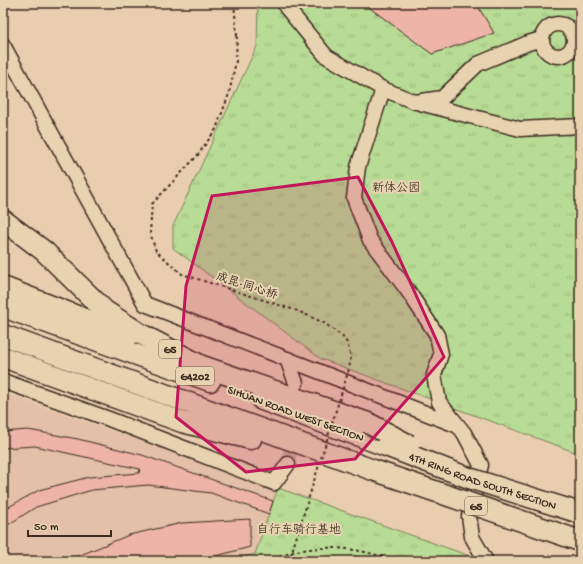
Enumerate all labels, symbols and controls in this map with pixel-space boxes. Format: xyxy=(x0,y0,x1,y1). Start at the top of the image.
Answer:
park label: 新体公园 xyxy=(372,181,420,196)
street label: 成昆·同心桥 xyxy=(214,269,280,304)
road number: G5 xyxy=(159,340,181,358)
road number: G4202 xyxy=(176,367,214,385)
street label: SIHUAN ROAD WEST SECTION xyxy=(225,384,366,446)
street label: 4TH RING ROAD SOUTH SECTION xyxy=(407,451,558,514)
road number: G5 xyxy=(465,497,487,515)
scale bar xyxy=(28,512,111,538)
text: 50 m xyxy=(34,521,59,535)
park label: 自行车骑行基地 xyxy=(257,523,341,538)

